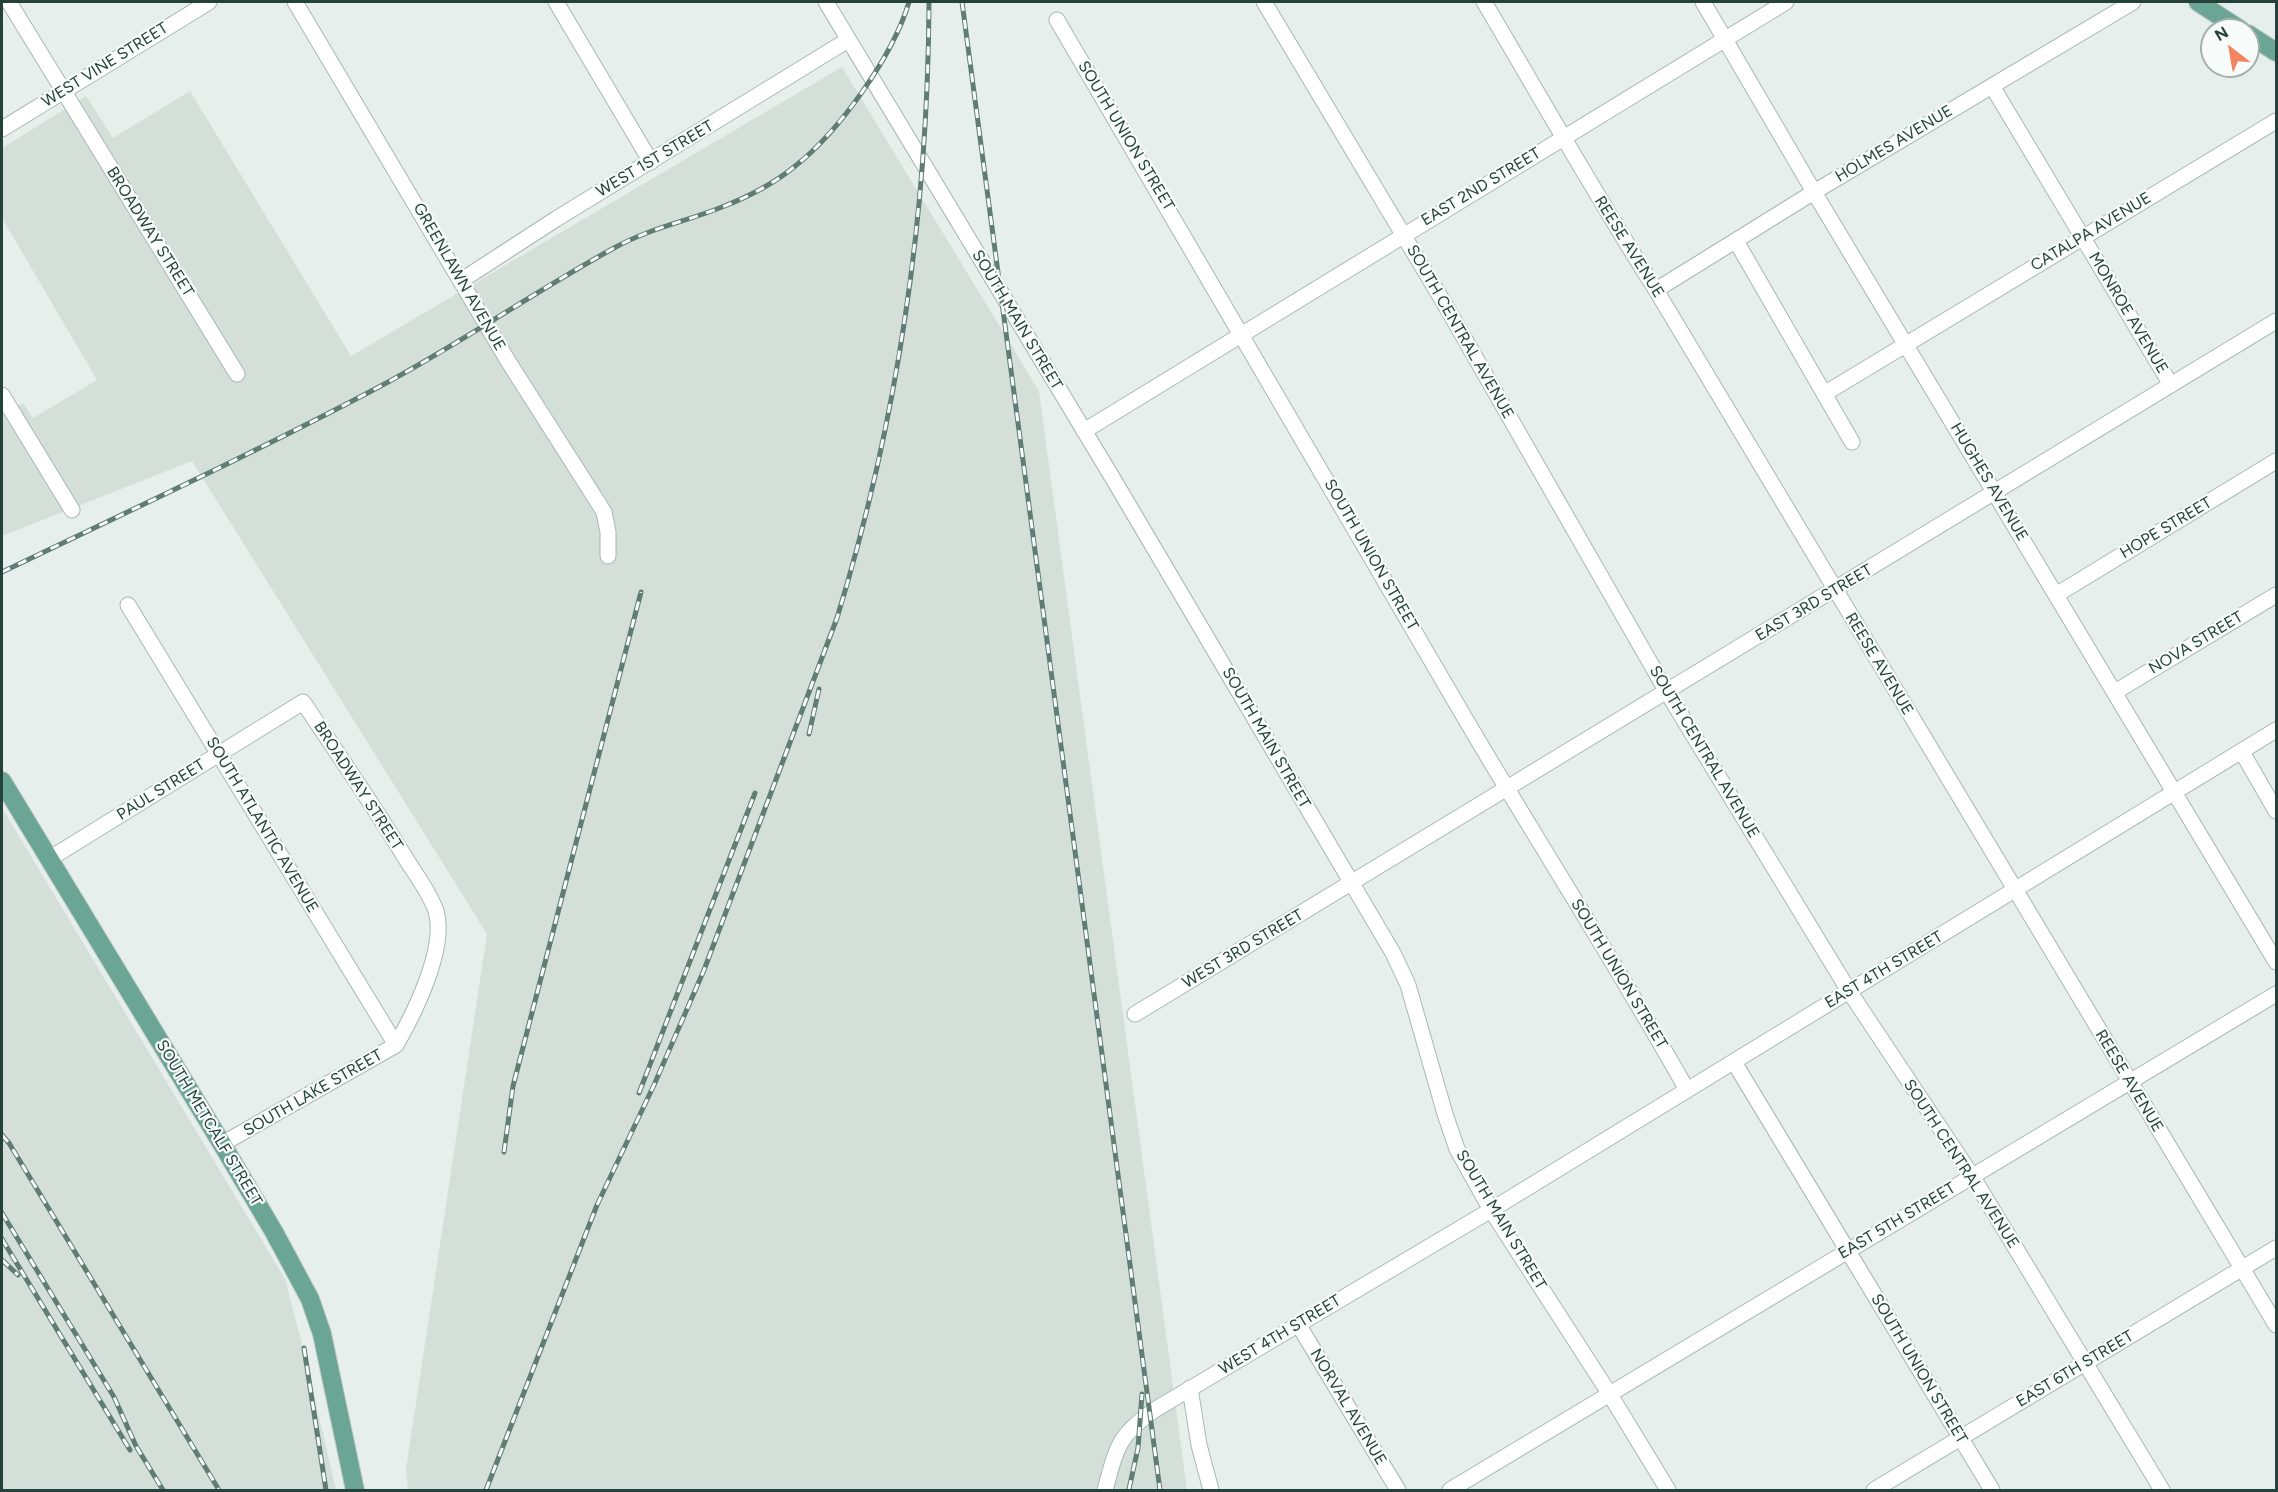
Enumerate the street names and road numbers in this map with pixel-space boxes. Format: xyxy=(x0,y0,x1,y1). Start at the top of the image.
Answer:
street label: WEST VINE STREET xyxy=(38,18,172,112)
street label: SOUTH UNION STREET xyxy=(1074,58,1178,214)
street label: HOLMES AVENUE xyxy=(1832,101,1956,187)
street label: WEST 1ST STREET xyxy=(593,116,717,202)
street label: EAST 2ND STREET xyxy=(1418,144,1544,230)
street label: BROADWAY STREET xyxy=(102,164,198,300)
street label: CATALPA AVENUE xyxy=(2027,189,2155,275)
street label: REESE AVENUE xyxy=(1590,193,1668,301)
street label: GREENLAWN AVENUE xyxy=(409,200,509,354)
street label: SOUTH CENTRAL AVENUE xyxy=(1402,242,1518,422)
street label: SOUTH MAIN STREET xyxy=(968,247,1066,393)
street label: MONROE AVENUE xyxy=(2084,249,2172,377)
street label: HUGHES AVENUE xyxy=(1946,419,2032,545)
street label: SOUTH UNION STREET xyxy=(1320,476,1422,634)
street label: HOPE STREET xyxy=(2117,493,2215,563)
street label: EAST 3RD STREET xyxy=(1752,561,1876,645)
street label: NOVA STREET xyxy=(2146,607,2246,679)
street label: REESE AVENUE xyxy=(1841,609,1917,719)
street label: SOUTH CENTRAL AVENUE xyxy=(1645,662,1763,842)
street label: SOUTH MAIN STREET xyxy=(1218,664,1314,812)
street label: BROADWAY STREET xyxy=(309,718,407,854)
street label: SOUTH ATLANTIC AVENUE xyxy=(202,734,322,916)
street label: PAUL STREET xyxy=(113,755,209,825)
street label: SOUTH UNION STREET xyxy=(1567,896,1671,1052)
street label: WEST 3RD STREET xyxy=(1179,905,1307,993)
street label: EAST 4TH STREET xyxy=(1822,927,1946,1013)
street label: REESE AVENUE xyxy=(2091,1026,2167,1136)
street label: SOUTH METCALF STREET xyxy=(152,1037,266,1209)
street label: SOUTH LAKE STREET xyxy=(240,1045,386,1141)
street label: SOUTH CENTRAL AVENUE xyxy=(1899,1076,2023,1252)
street label: SOUTH MAIN STREET xyxy=(1452,1147,1550,1293)
street label: EAST 5TH STREET xyxy=(1835,1178,1959,1264)
street label: WEST 4TH STREET xyxy=(1216,1291,1344,1379)
street label: SOUTH UNION STREET xyxy=(1867,1291,1971,1447)
street label: EAST 6TH STREET xyxy=(2013,1326,2137,1412)
street label: NORVAL AVENUE xyxy=(1306,1345,1390,1469)

